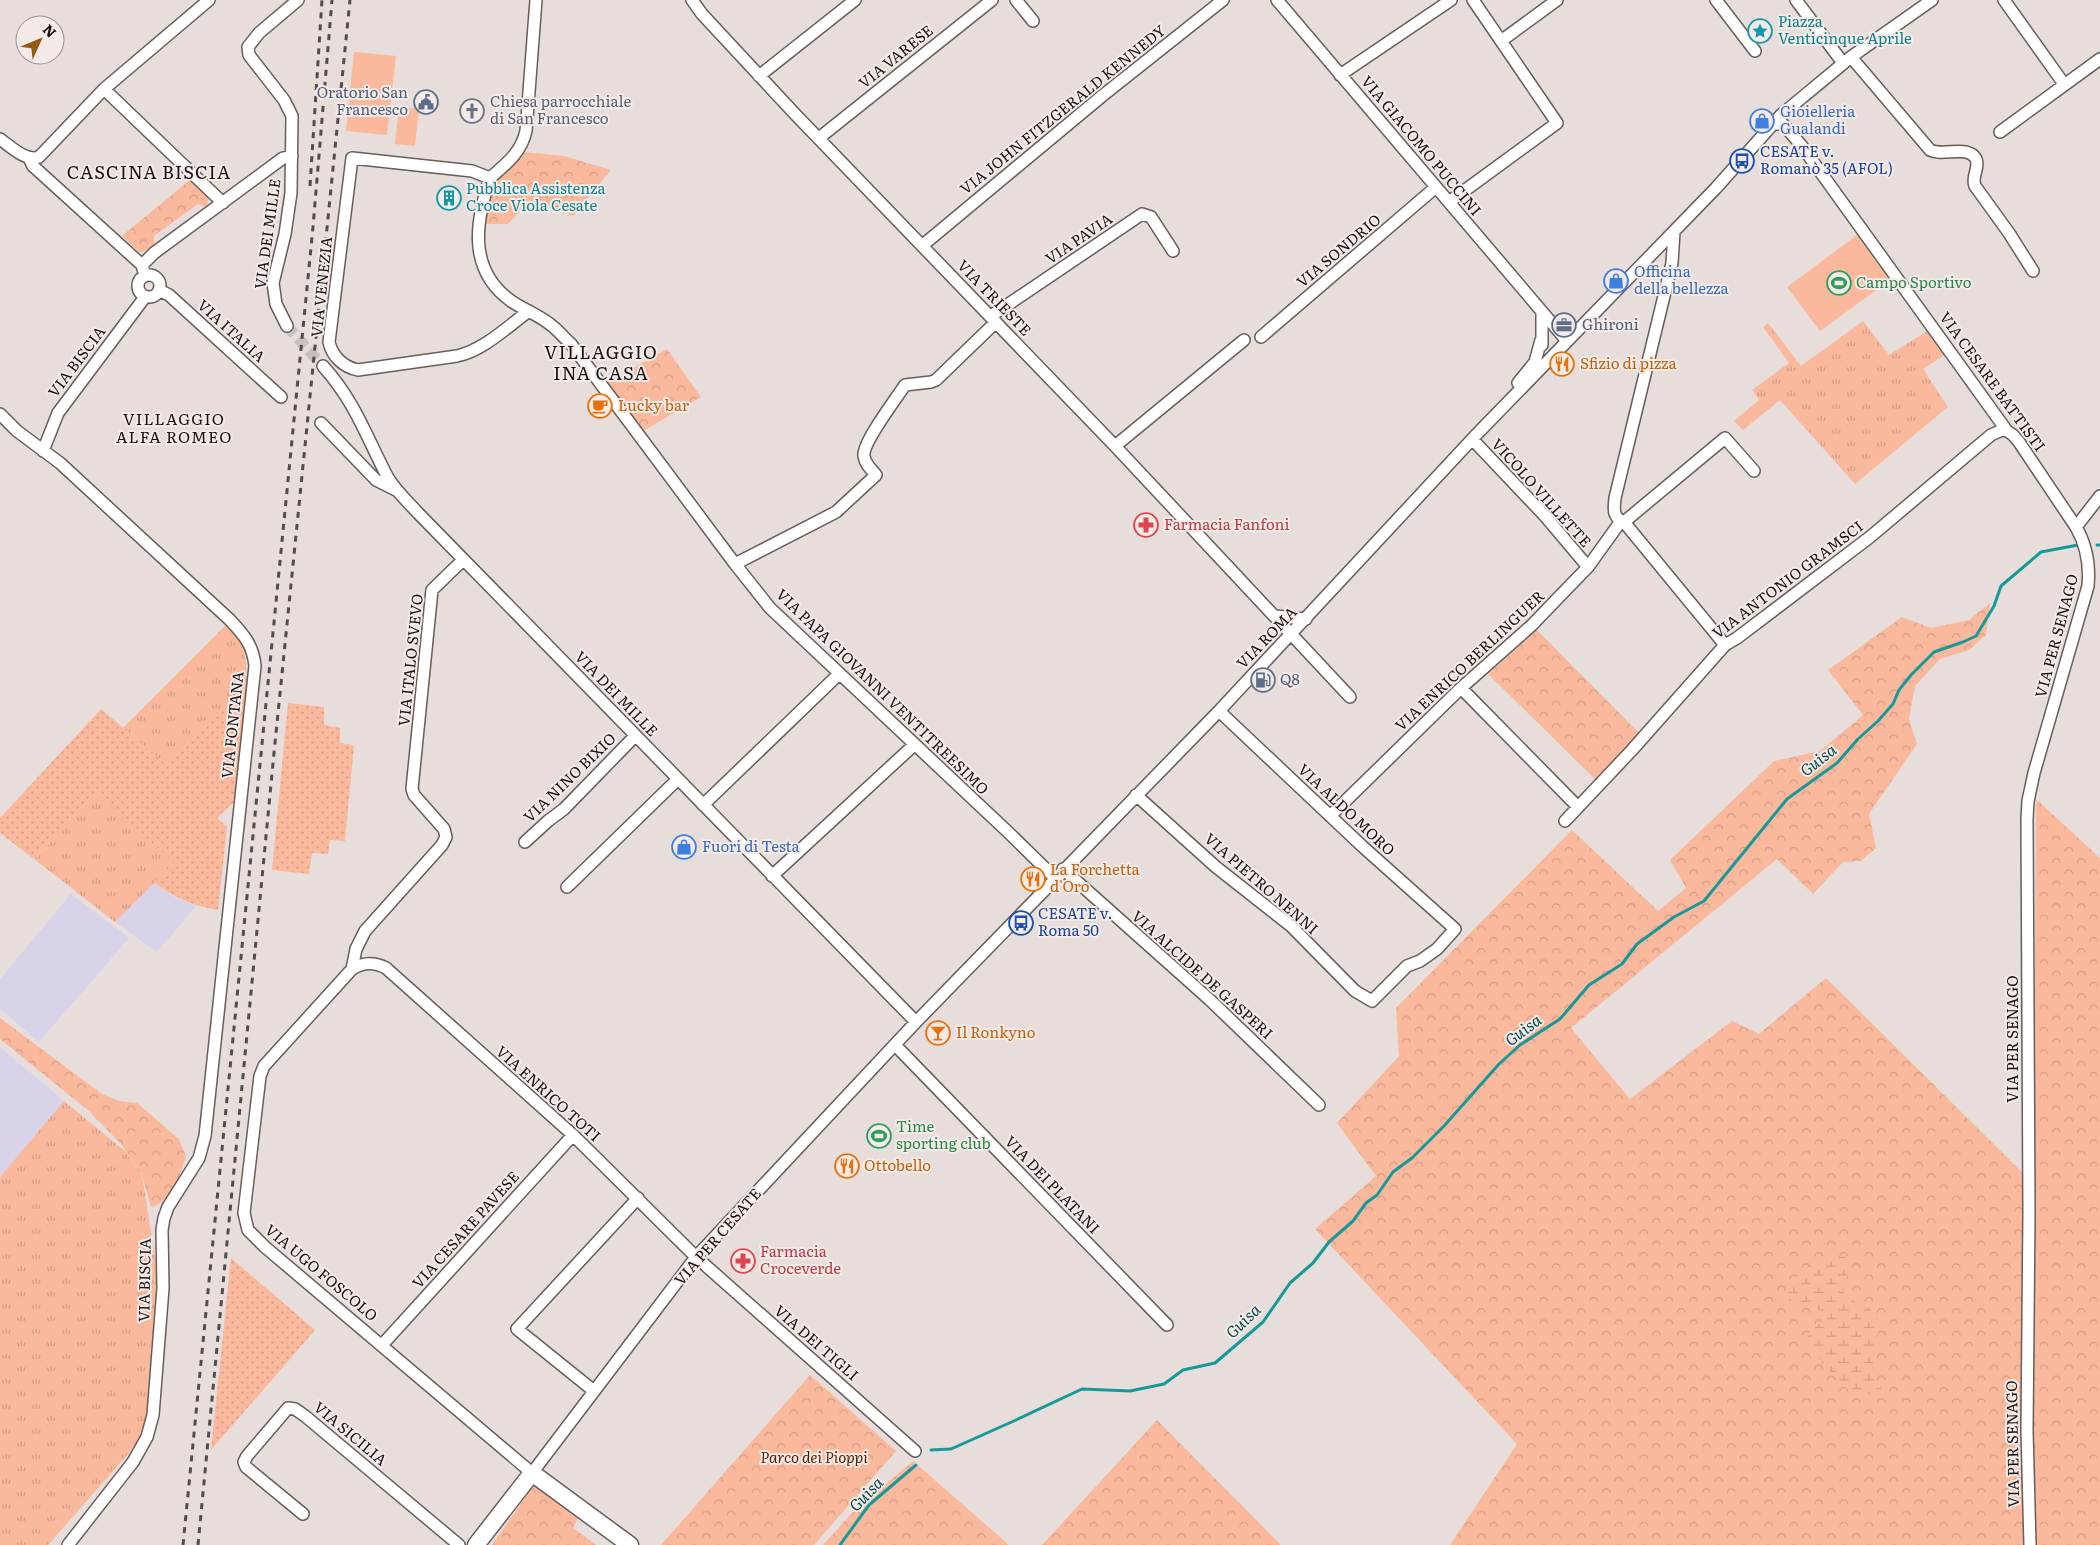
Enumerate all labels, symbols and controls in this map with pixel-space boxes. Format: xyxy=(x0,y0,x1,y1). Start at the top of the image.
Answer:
place label: Piazza Venticinque Aprile xyxy=(1778,9,1912,49)
north arrow xyxy=(15,15,65,65)
street label: VIA VARESE xyxy=(853,18,937,93)
street label: VIA JOHN FITZGERALD KENNEDY xyxy=(954,18,1170,199)
place icon: Piazza Venticinque Aprile xyxy=(1747,18,1773,44)
text: N xyxy=(39,19,62,42)
street label: VIA GIACOMO PUCCINI xyxy=(1357,70,1488,220)
place label: Oratorio San Francesco xyxy=(317,80,408,120)
public building icon: Oratorio San Francesco xyxy=(413,89,439,115)
place label: Chiesa parrocchiale di San Francesco xyxy=(490,89,631,129)
church icon: Chiesa parrocchiale di San Francesco xyxy=(459,98,485,124)
place label: Gioielleria Gualandi xyxy=(1780,99,1856,139)
shop icon: Gioielleria Gualandi xyxy=(1749,108,1775,134)
place label: CESATE v. Romanò 35 (AFOL) xyxy=(1760,139,1893,179)
bus stop icon: CESATE v. Romanò 35 (AFOL) xyxy=(1729,148,1755,174)
district label: CASCINA BISCIA xyxy=(67,158,231,185)
place label: Pubblica Assistenza Croce Viola Cesate xyxy=(466,176,606,216)
street label: VIA DEI MILLE xyxy=(247,177,286,290)
building icon: Pubblica Assistenza Croce Viola Cesate xyxy=(436,185,462,211)
street label: VIA PAVIA xyxy=(1040,207,1117,269)
street label: VIA SONDRIO xyxy=(1291,208,1385,292)
street label: VIA VENEZIA xyxy=(304,235,337,338)
street label: VIA TRIESTE xyxy=(953,254,1037,340)
place label: Officina della bellezza xyxy=(1634,259,1730,299)
shop icon: Officina della bellezza xyxy=(1603,268,1629,294)
sports icon: Campo Sportivo xyxy=(1826,270,1852,296)
place label: Campo Sportivo xyxy=(1856,270,1972,293)
street label: VIA ITALIA xyxy=(193,293,271,367)
street label: VIA CESARE BATTISTI xyxy=(1935,306,2052,456)
office icon: Ghironi xyxy=(1551,312,1577,338)
place label: Ghironi xyxy=(1582,312,1639,335)
street label: VIA BISCIA xyxy=(41,321,110,402)
district label: VILLAGGIO INA CASA xyxy=(544,338,658,386)
restaurant icon: Sfizio di pizza xyxy=(1549,351,1575,377)
place label: Sfizio di pizza xyxy=(1580,351,1678,374)
cafe icon: Lucky bar xyxy=(587,393,613,419)
place label: Lucky bar xyxy=(618,393,689,416)
district label: VILLAGGIO ALFA ROMEO xyxy=(116,406,232,448)
street label: VICOLO VILLETTE xyxy=(1487,432,1597,552)
pharmacy icon: Farmacia Fanfoni xyxy=(1133,512,1159,538)
place label: Farmacia Fanfoni xyxy=(1164,512,1289,535)
street label: VIA ANTONIO GRAMSCI xyxy=(1707,514,1867,643)
street label: VIA PER SENAGO xyxy=(2028,571,2083,700)
street label: VIA PAPA GIOVANNI VENTITREESIMO xyxy=(771,583,995,799)
street label: VIA ENRICO BERLINGUER xyxy=(1389,584,1549,736)
street label: VIA ITALO SVEVO xyxy=(391,592,428,727)
street label: VIA ROMA xyxy=(1230,601,1302,673)
street label: VIA DEI MILLE xyxy=(570,645,664,741)
fuel station icon: Q8 xyxy=(1250,667,1276,693)
place label: Q8 xyxy=(1280,667,1300,690)
street label: VIA FONTANA xyxy=(214,670,249,780)
street label: VIA NINO BIXIO xyxy=(517,727,620,827)
water label: Guisa xyxy=(1794,737,1841,781)
street label: VIA ALDO MORO xyxy=(1293,758,1401,860)
street label: VIA PIETRO NENNI xyxy=(1200,827,1324,939)
shop icon: Fuori di Testa xyxy=(671,834,697,860)
place label: Fuori di Testa xyxy=(702,834,800,857)
place label: La Forchetta d'Oro xyxy=(1050,857,1141,897)
restaurant icon: La Forchetta d'Oro xyxy=(1020,866,1046,892)
place label: CESATE v. Roma 50 xyxy=(1038,901,1112,941)
street label: VIA ALCIDE DE GASPERI xyxy=(1127,904,1279,1044)
bus stop icon: CESATE v. Roma 50 xyxy=(1008,910,1034,936)
street label: VIA PER SENAGO xyxy=(2000,975,2023,1103)
water label: Guisa xyxy=(1499,1007,1547,1051)
bar icon: Il Ronkyno xyxy=(925,1020,951,1046)
place label: Il Ronkyno xyxy=(956,1020,1036,1043)
street label: VIA ENRICO TOTI xyxy=(491,1039,607,1146)
place label: Time sporting club xyxy=(896,1114,991,1154)
sports icon: Time sporting club xyxy=(866,1123,892,1149)
street label: VIA DEI PLATANI xyxy=(1000,1130,1106,1238)
restaurant icon: Ottobello xyxy=(834,1153,860,1179)
place label: Ottobello xyxy=(864,1153,931,1176)
street label: VIA CESARE PAVESE xyxy=(406,1165,524,1293)
street label: VIA PER CESATE xyxy=(668,1182,766,1290)
street label: VIA UGO FOSCOLO xyxy=(261,1218,383,1326)
street label: VIA BISCIA xyxy=(131,1238,156,1322)
place label: Farmacia Croceverde xyxy=(760,1239,841,1279)
pharmacy icon: Farmacia Croceverde xyxy=(730,1248,756,1274)
water label: Guisa xyxy=(1219,1297,1266,1343)
street label: VIA DEI TIGLI xyxy=(770,1299,864,1385)
street label: VIA PER SENAGO xyxy=(1999,1380,2024,1508)
street label: VIA SICILIA xyxy=(309,1395,393,1470)
park label: Parco dei Pioppi xyxy=(760,1445,868,1468)
water label: Guisa xyxy=(843,1470,889,1516)

